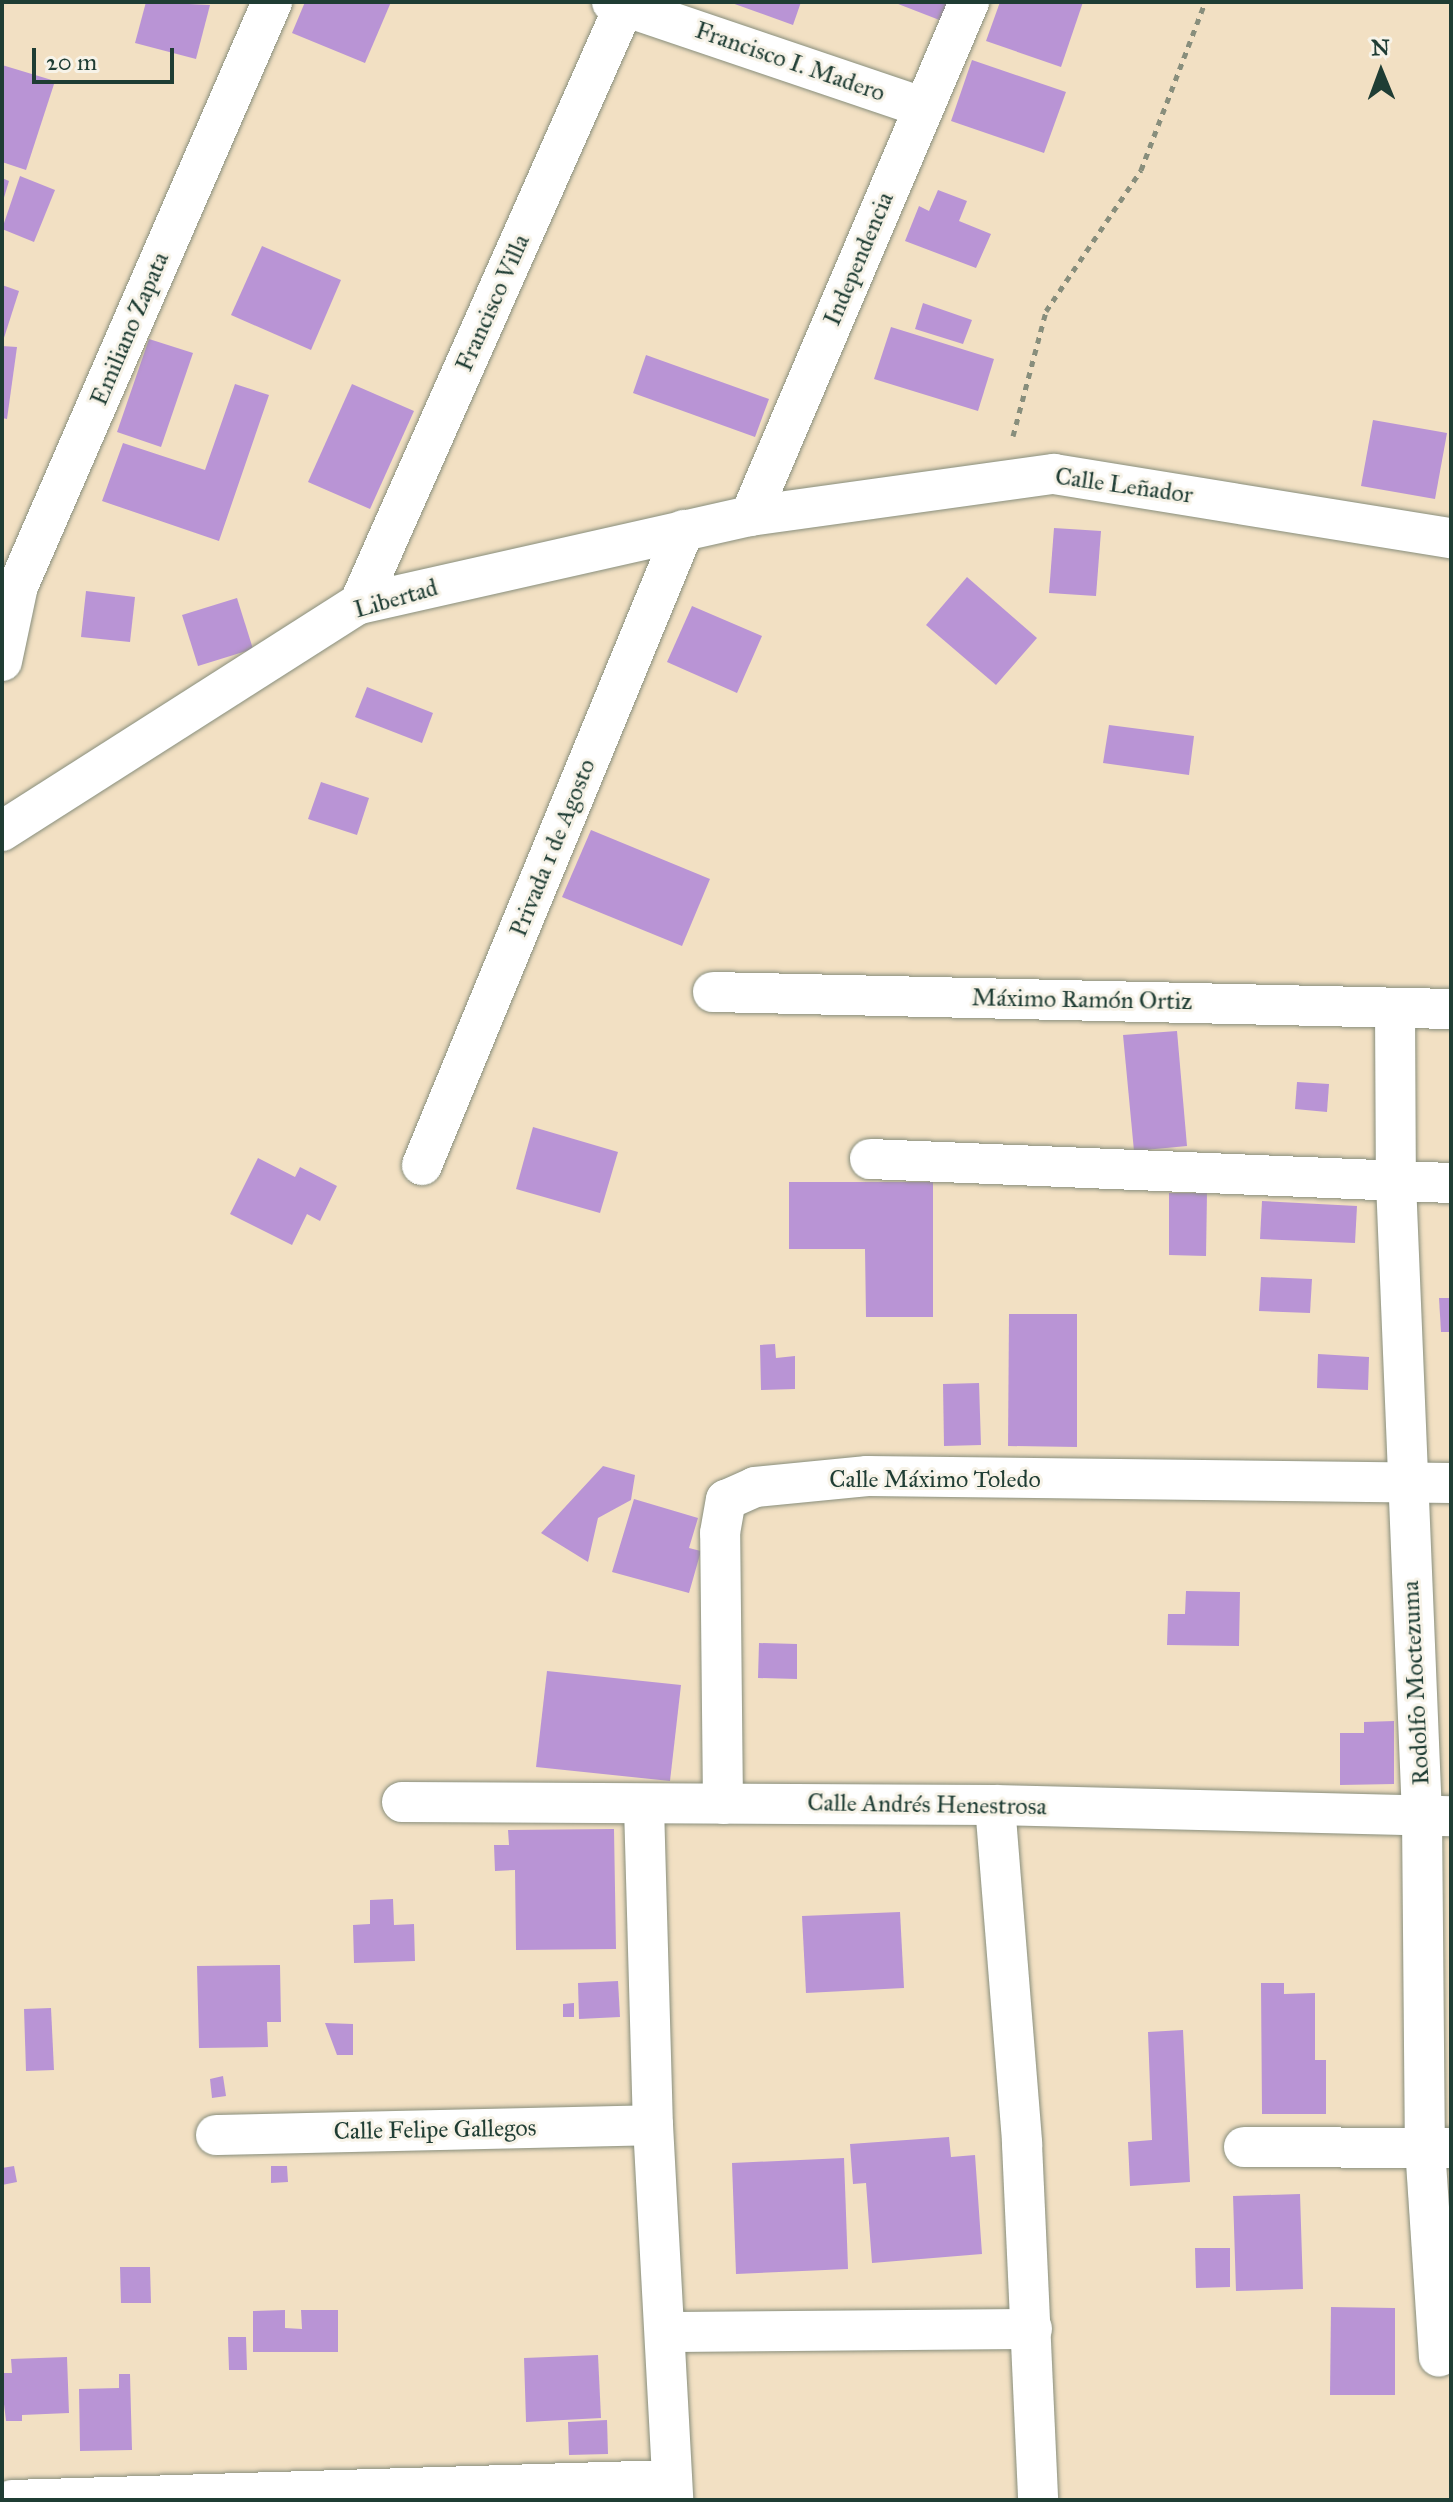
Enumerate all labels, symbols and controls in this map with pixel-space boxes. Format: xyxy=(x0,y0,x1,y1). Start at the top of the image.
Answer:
street label: Francisco I. Madero xyxy=(691,16,889,108)
scale bar xyxy=(36,32,178,82)
north arrow xyxy=(1341,32,1421,112)
text: N xyxy=(1371,34,1390,61)
text: 20 m xyxy=(46,47,97,77)
street label: Independencia xyxy=(818,188,900,330)
street label: Francisco Villa xyxy=(450,230,536,376)
street label: Emiliano Zapata xyxy=(85,248,175,410)
street label: Calle Leñador xyxy=(1053,462,1195,510)
street label: Libertad xyxy=(351,573,441,625)
street label: Privada 1 de Agosto xyxy=(504,755,602,941)
street label: Máximo Ramón Ortiz xyxy=(971,984,1193,1016)
street label: Calle Máximo Toledo xyxy=(829,1466,1041,1494)
street label: Rodolfo Moctezuma xyxy=(1396,1580,1436,1786)
street label: Calle Andrés Henestrosa xyxy=(807,1789,1047,1821)
street label: Calle Felipe Gallegos xyxy=(333,2114,537,2146)

